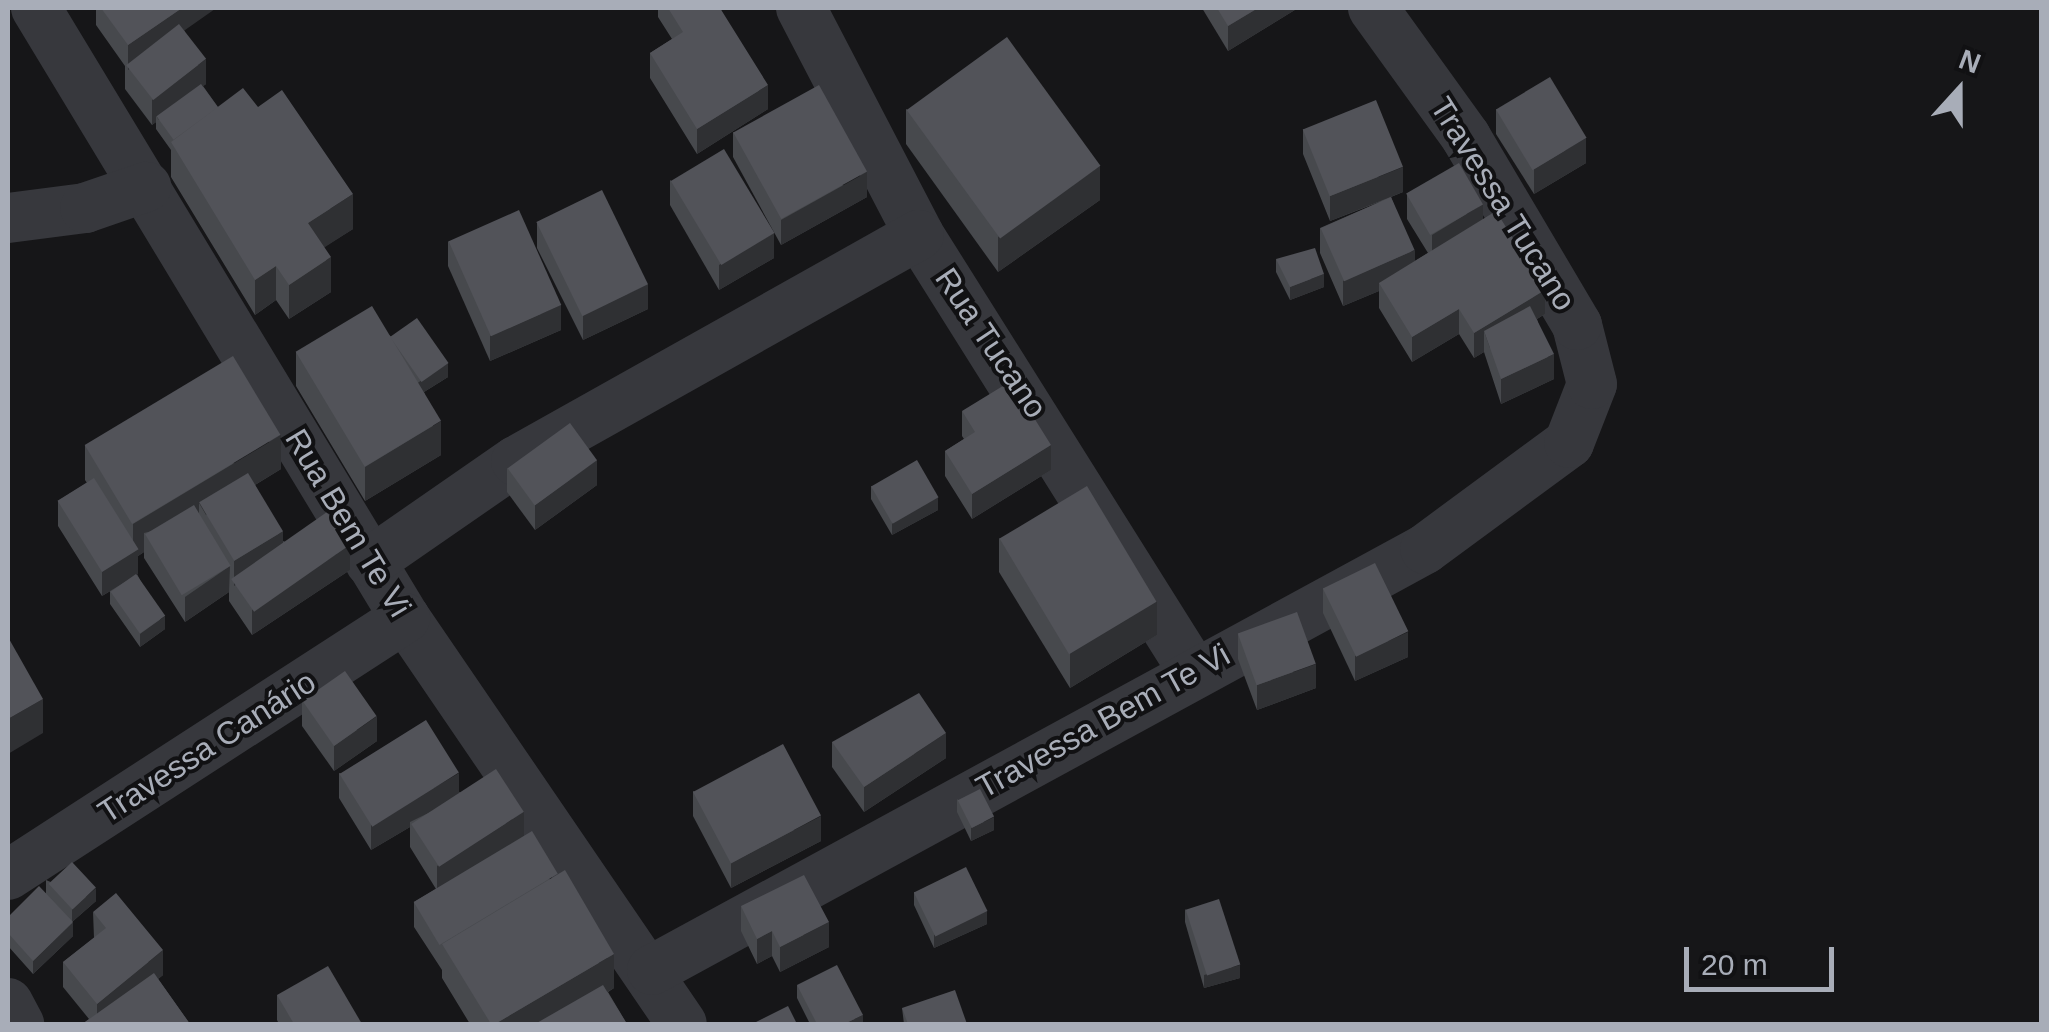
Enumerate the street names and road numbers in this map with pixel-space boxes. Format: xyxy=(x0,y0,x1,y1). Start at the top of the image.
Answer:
street label: Travessa Tucano xyxy=(1422,90,1584,318)
street label: Rua Tucano xyxy=(927,260,1055,426)
street label: Rua Bem Te Vi xyxy=(277,422,419,624)
street label: Travessa Bem Te Vi xyxy=(969,635,1237,807)
street label: Travessa Canário xyxy=(91,662,323,832)

